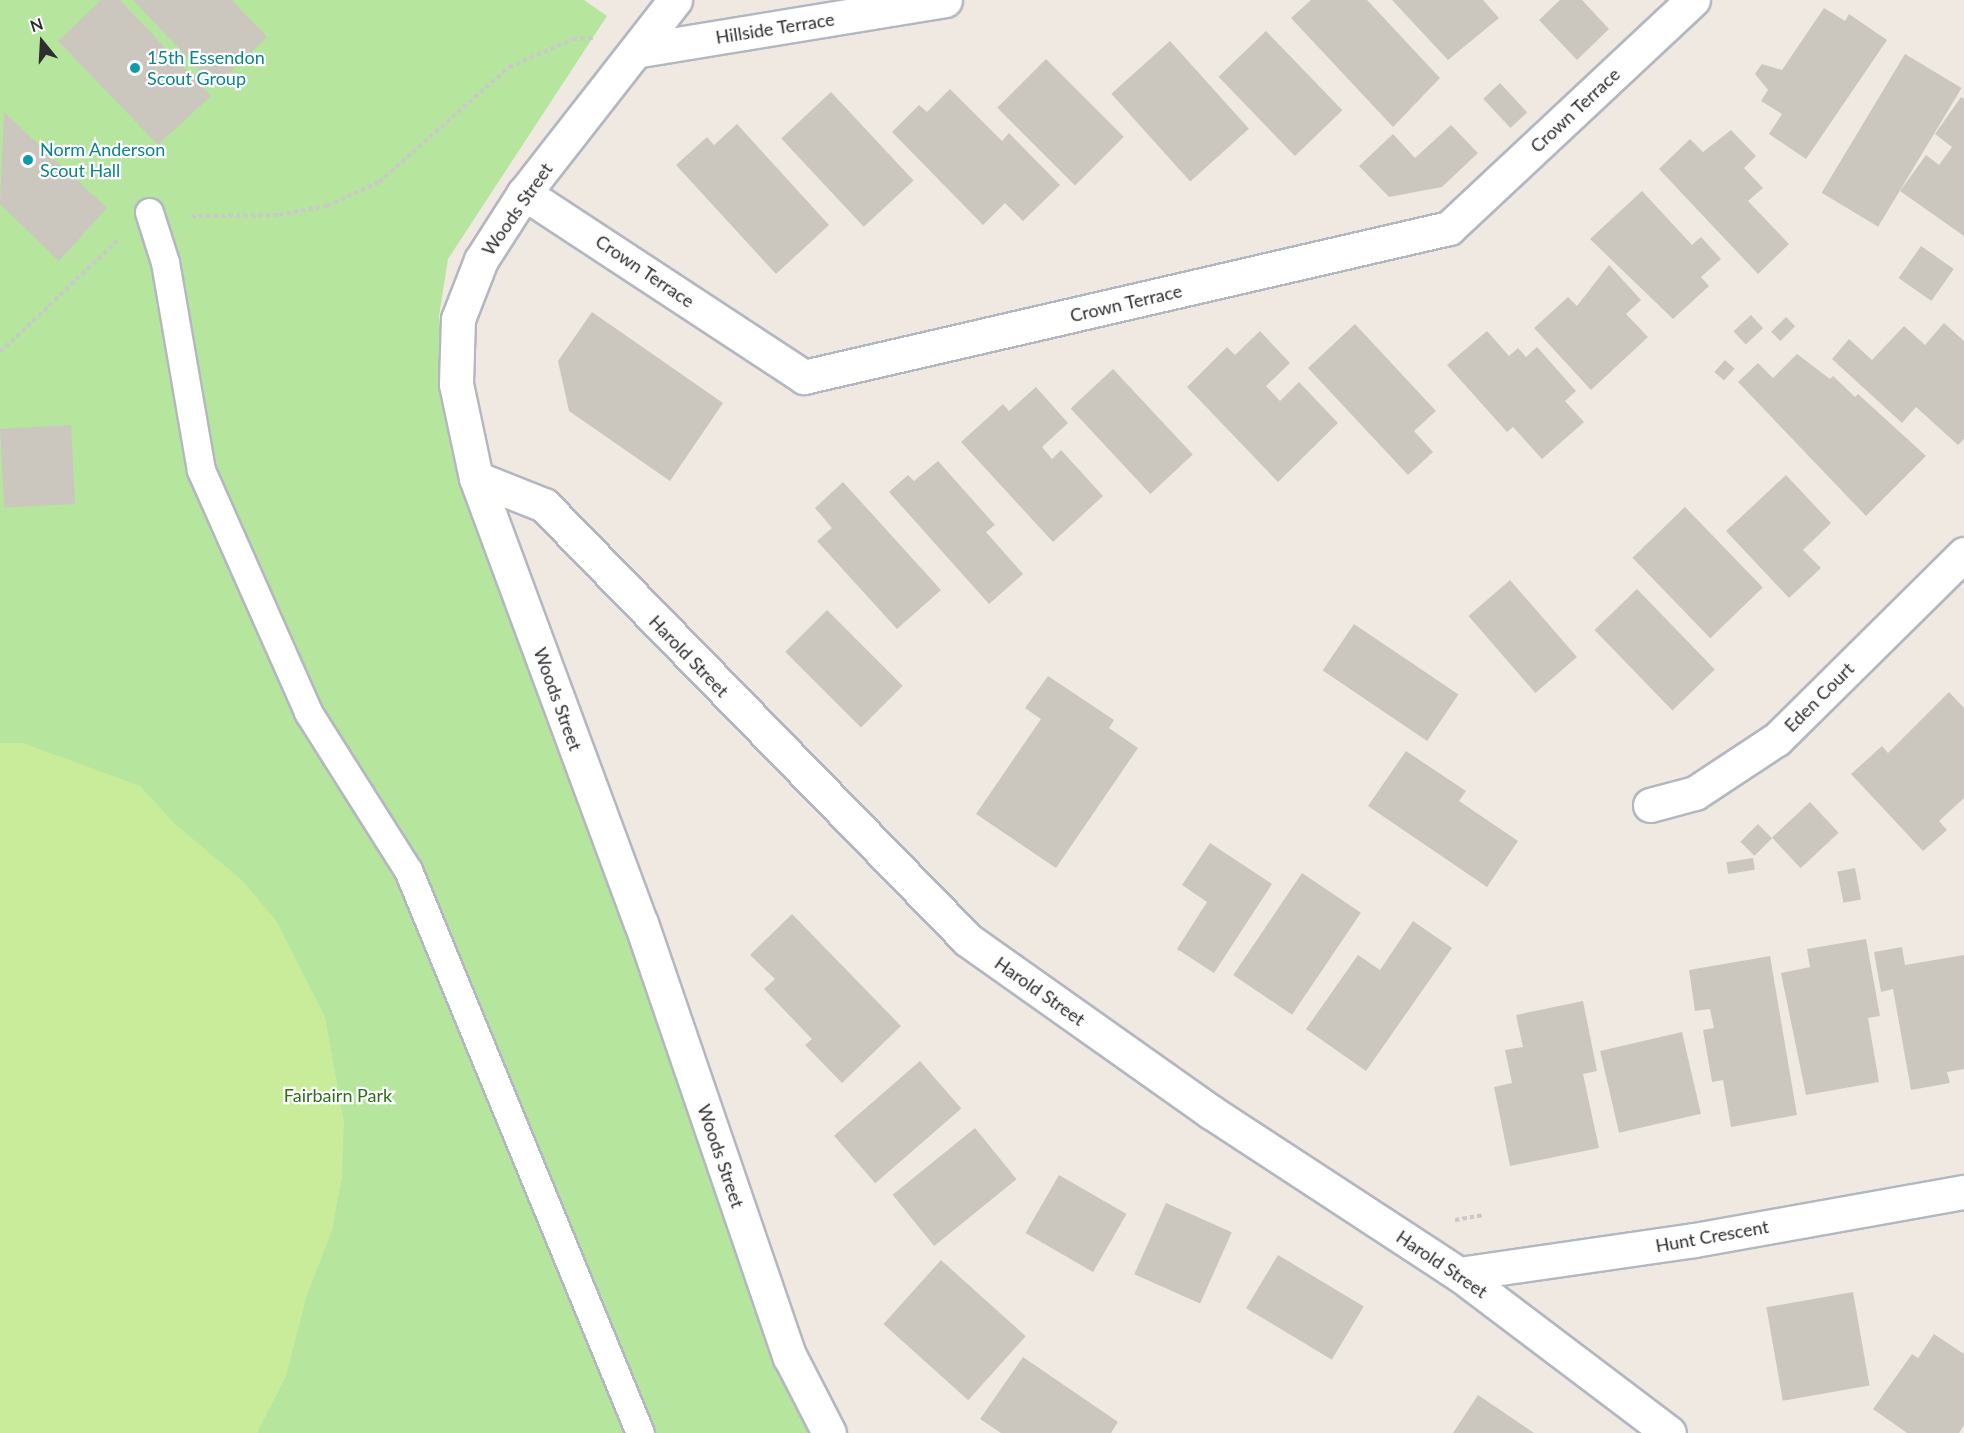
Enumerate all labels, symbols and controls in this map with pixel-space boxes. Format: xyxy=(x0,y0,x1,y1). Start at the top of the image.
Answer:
street label: Hillside Terrace xyxy=(714,8,836,48)
north arrow xyxy=(12,12,72,72)
text: N xyxy=(27,13,45,35)
place label: 15th Essendon Scout Group xyxy=(147,47,265,90)
marker: 15th Essendon Scout Group xyxy=(128,61,142,75)
street label: Crown Terrace xyxy=(1526,63,1624,157)
place label: Norm Anderson Scout Hall xyxy=(40,139,166,182)
marker: Norm Anderson Scout Hall xyxy=(21,153,35,167)
street label: Woods Street xyxy=(477,159,557,259)
street label: Crown Terrace xyxy=(591,230,699,312)
street label: Crown Terrace xyxy=(1068,280,1184,326)
street label: Harold Street xyxy=(645,611,733,701)
street label: Woods Street xyxy=(529,645,587,753)
street label: Eden Court xyxy=(1780,658,1858,736)
street label: Harold Street xyxy=(991,952,1089,1030)
park label: Fairbairn Park xyxy=(284,1084,392,1106)
street label: Woods Street xyxy=(693,1101,749,1211)
street label: Hunt Crescent xyxy=(1654,1215,1770,1257)
street label: Harold Street xyxy=(1392,1226,1492,1302)

